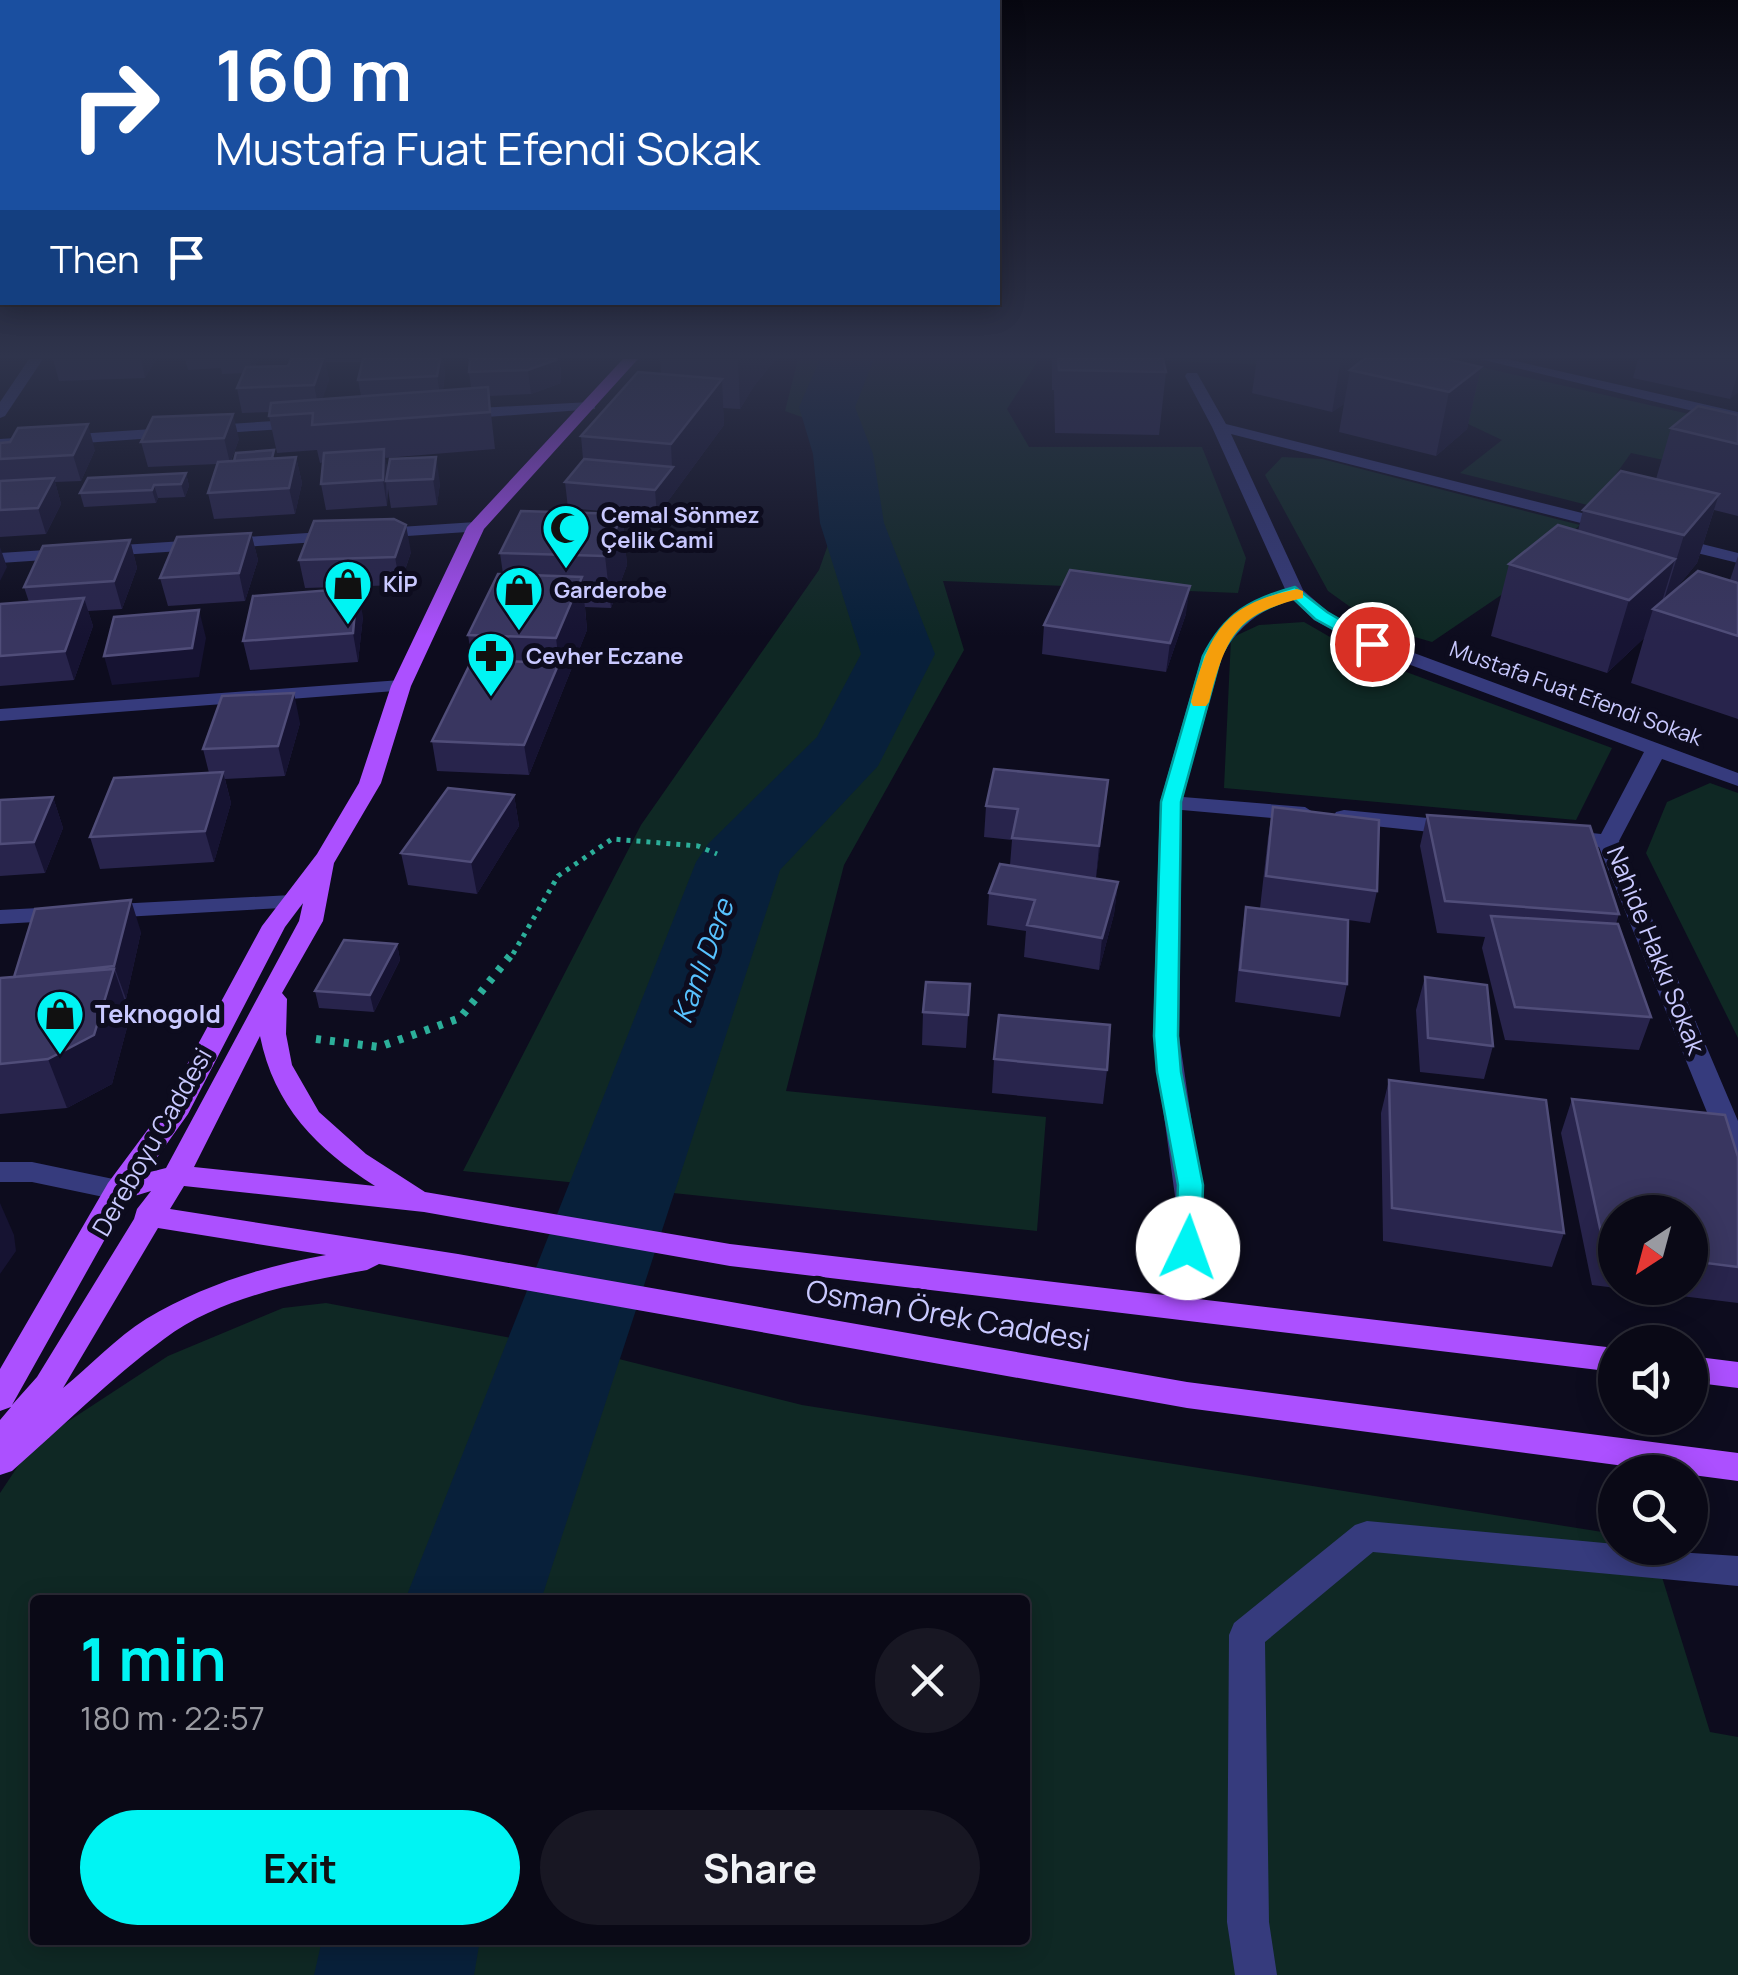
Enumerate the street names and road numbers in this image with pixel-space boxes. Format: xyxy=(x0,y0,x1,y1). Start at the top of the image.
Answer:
street label: Mustafa Fuat Efendi Sokak xyxy=(1446,633,1707,753)
street label: Nahide Hakkı Sokak xyxy=(1599,841,1714,1060)
street label: Dereboyu Caddesi xyxy=(83,1041,220,1242)
street label: Osman Örek Caddesi xyxy=(803,1269,1094,1360)

